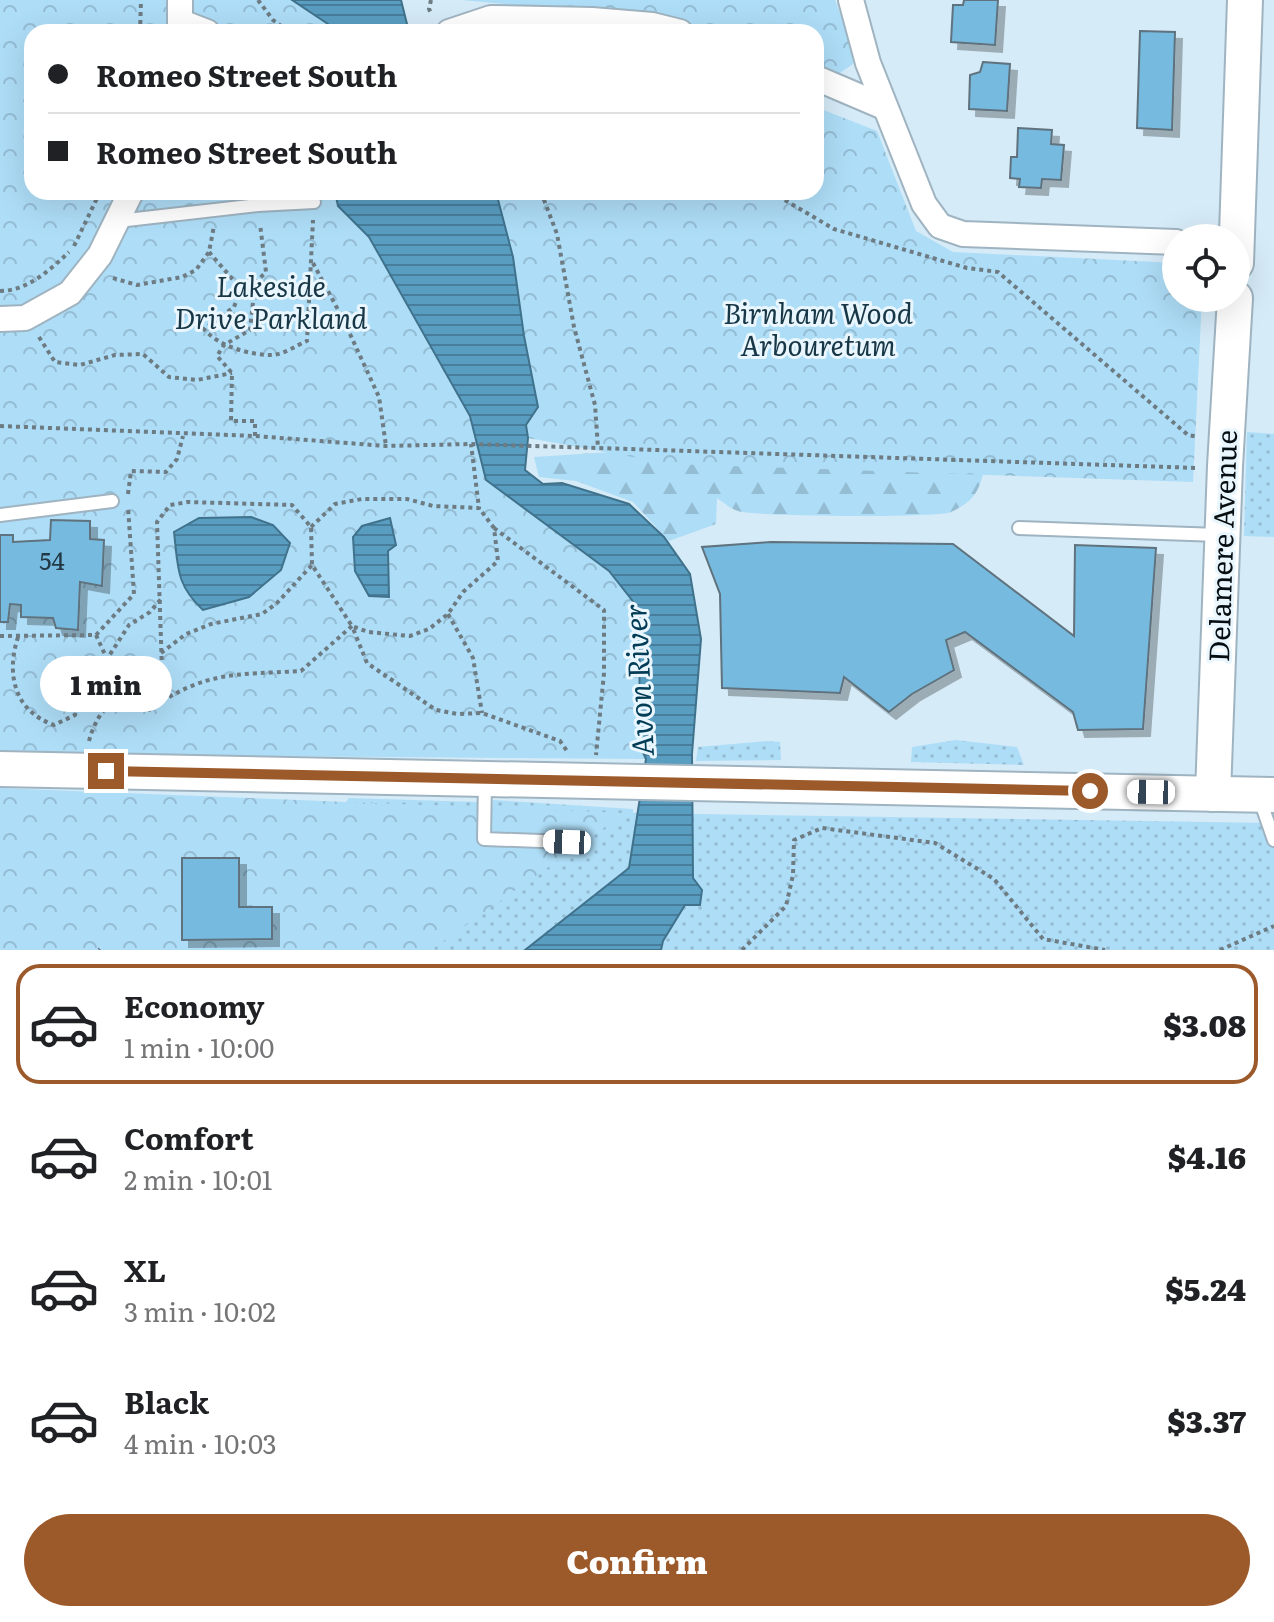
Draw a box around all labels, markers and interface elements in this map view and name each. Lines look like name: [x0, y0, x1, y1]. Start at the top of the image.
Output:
text: Romeo Street South: [96, 52, 397, 96]
text: Romeo Street South: [96, 129, 397, 173]
map controls: [1162, 224, 1250, 312]
button: locate: [1162, 224, 1250, 312]
park label: Lakeside Drive Parkland: [175, 264, 367, 338]
park label: Birnham Wood Arbouretum: [723, 291, 913, 365]
street label: Delamere Avenue: [1196, 429, 1246, 663]
house number: 54: [39, 542, 65, 577]
water label: Avon River: [611, 603, 663, 758]
callout: 1 min: [40, 655, 172, 711]
text: 1 min: [71, 664, 141, 703]
route end: [88, 753, 124, 789]
route start: [1072, 773, 1108, 809]
car: [1127, 780, 1175, 804]
car: [543, 829, 591, 855]
text: Economy: [124, 983, 264, 1027]
icon: car: [28, 988, 100, 1060]
text: $3.08: [1163, 1002, 1246, 1046]
text: 1 min · 10:00: [124, 1027, 274, 1066]
text: Comfort: [124, 1115, 254, 1159]
icon: car: [28, 1120, 100, 1192]
text: $4.16: [1168, 1134, 1246, 1178]
text: 2 min · 10:01: [124, 1159, 272, 1198]
text: XL: [124, 1247, 166, 1291]
icon: car: [28, 1252, 100, 1324]
text: $5.24: [1165, 1266, 1246, 1310]
text: 3 min · 10:02: [124, 1291, 276, 1330]
text: Black: [124, 1379, 209, 1423]
icon: car: [28, 1384, 100, 1456]
text: $3.37: [1167, 1398, 1246, 1442]
text: 4 min · 10:03: [124, 1423, 277, 1462]
button: Confirm: [24, 1514, 1250, 1606]

